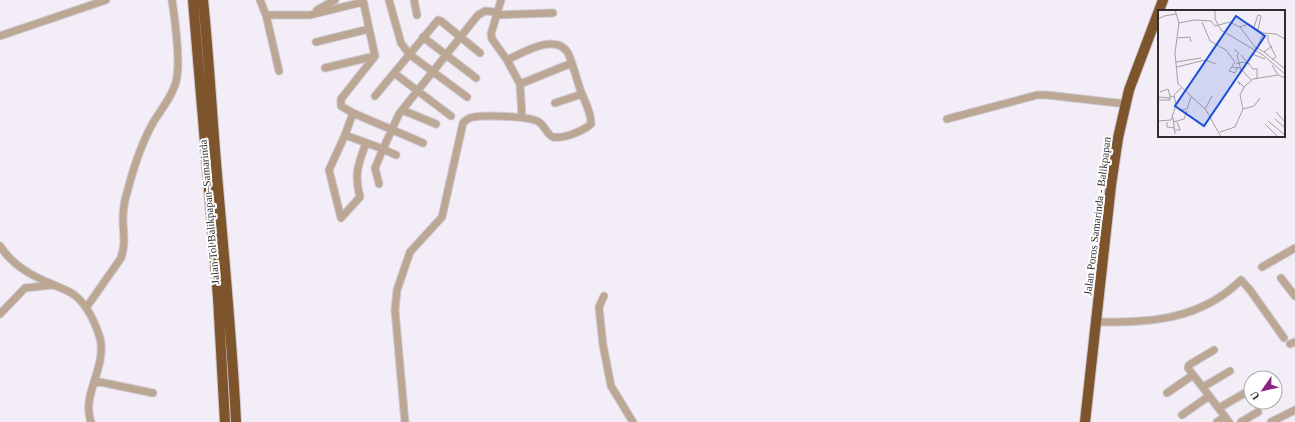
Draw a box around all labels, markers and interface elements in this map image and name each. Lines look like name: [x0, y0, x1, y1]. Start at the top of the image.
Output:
inset map: [1158, 10, 1285, 137]
street label: Jalan Poros Samarinda - Balikpapan: [1081, 136, 1113, 296]
street label: Jalan Tol Balikpapan–Samarinda: [197, 139, 221, 285]
north arrow: [1243, 370, 1283, 410]
text: U: [1247, 389, 1262, 402]

